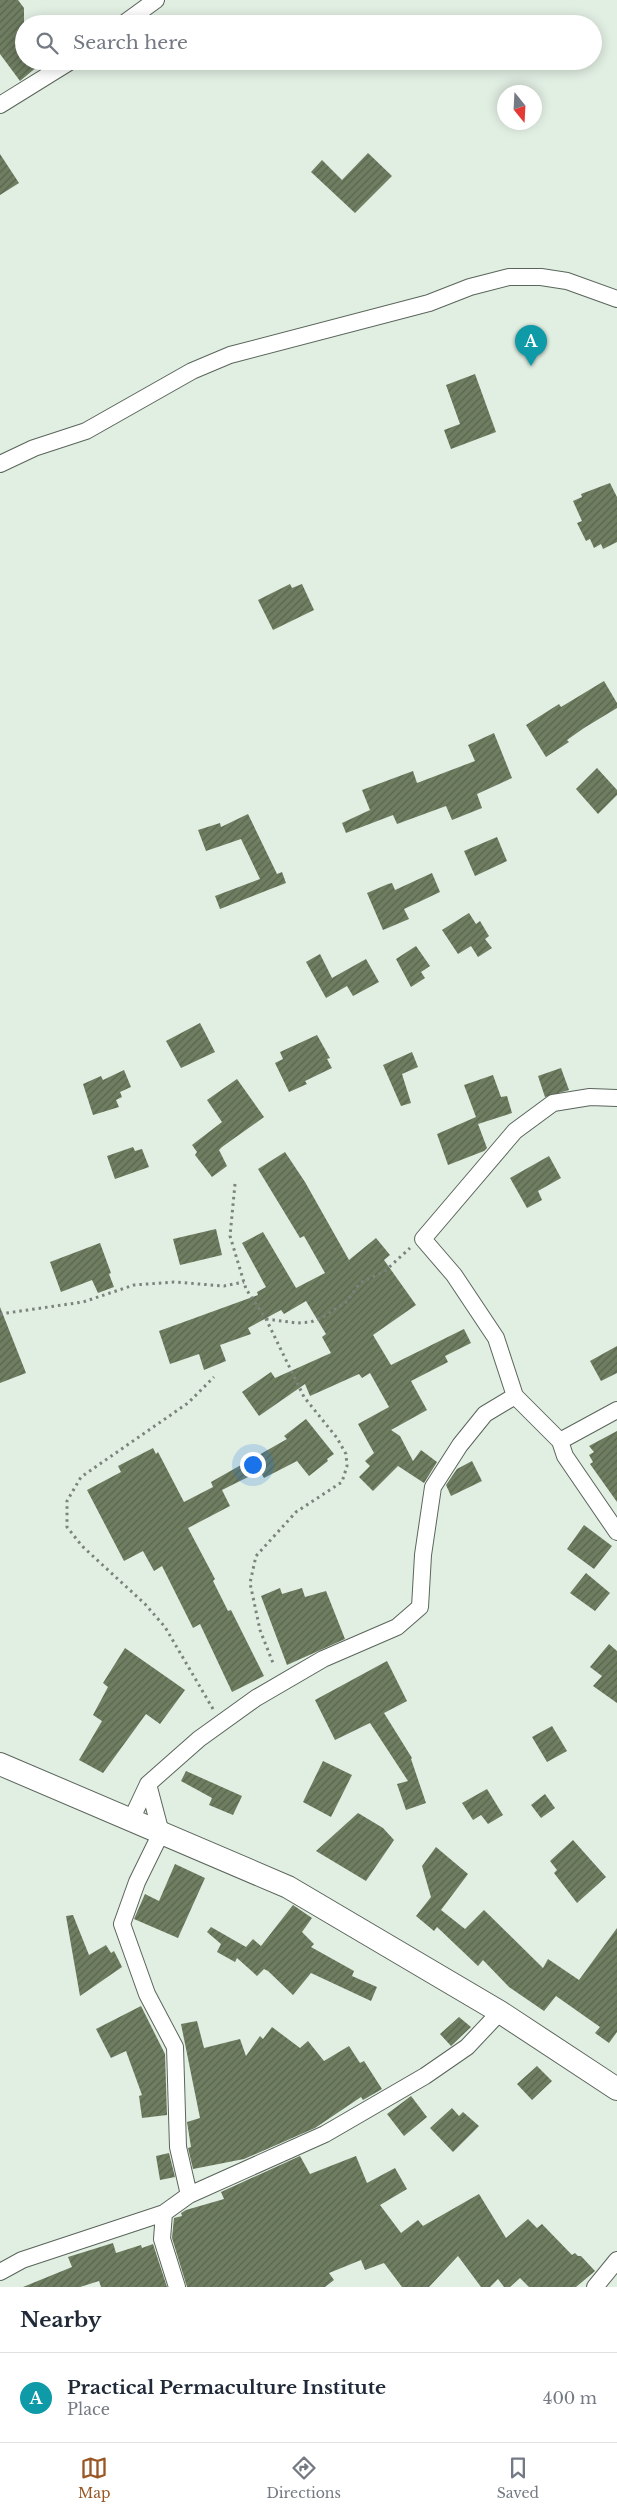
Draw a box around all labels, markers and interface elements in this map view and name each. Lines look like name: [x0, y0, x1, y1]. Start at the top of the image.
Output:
search box: [15, 15, 602, 70]
icon: search: [33, 29, 61, 57]
text: Search here: [73, 31, 188, 54]
north arrow: [497, 85, 542, 130]
pin: A: [515, 325, 547, 366]
your location: [240, 1452, 266, 1478]
text: Nearby: [20, 2307, 101, 2333]
text: Practical Permaculture Institute: [67, 2376, 386, 2399]
text: A: [30, 2388, 42, 2408]
text: 400 m: [543, 2388, 597, 2408]
text: Place: [67, 2399, 110, 2419]
tab: Map: [78, 2454, 111, 2502]
tab: Directions: [266, 2454, 341, 2502]
tab: Saved: [497, 2454, 539, 2502]

